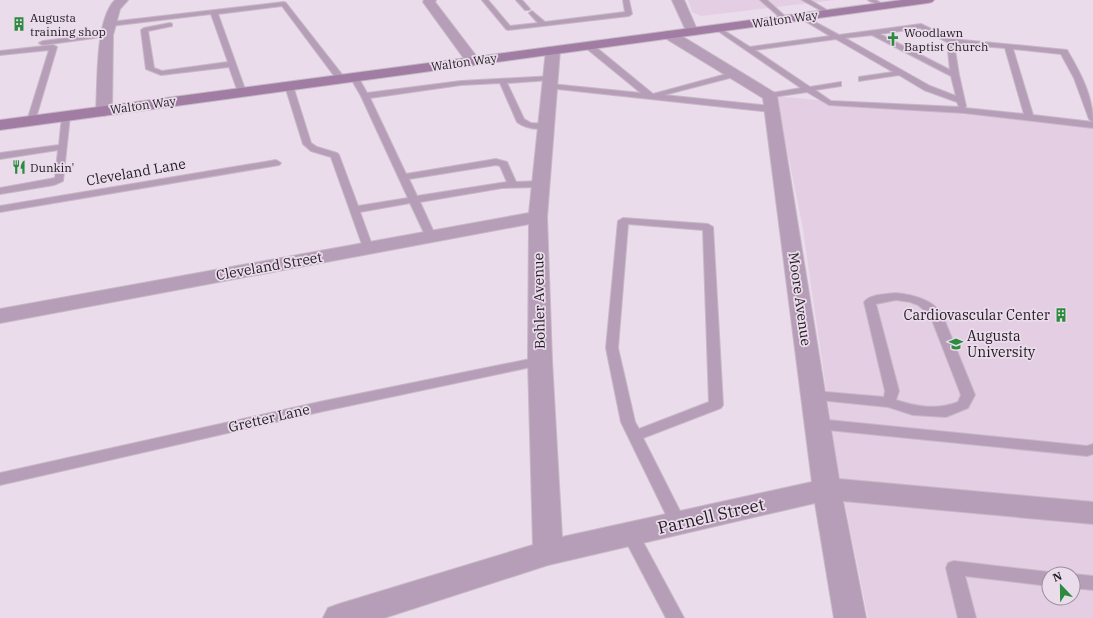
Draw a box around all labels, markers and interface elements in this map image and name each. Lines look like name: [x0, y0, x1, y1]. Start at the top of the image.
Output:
street label: Walton Way: [751, 7, 819, 31]
place label: Augusta training shop: [30, 10, 106, 39]
building icon: Augusta training shop: [11, 16, 27, 32]
place label: Woodlawn Baptist Church: [904, 25, 989, 54]
church icon: Woodlawn Baptist Church: [885, 31, 901, 47]
street label: Walton Way: [430, 50, 498, 74]
street label: Walton Way: [109, 93, 177, 117]
street label: Cleveland Lane: [85, 154, 187, 190]
restaurant icon: Dunkin': [11, 159, 27, 175]
place label: Dunkin': [30, 160, 74, 175]
street label: Cleveland Street: [214, 248, 324, 284]
street label: Moore Avenue: [785, 251, 815, 347]
street label: Bohler Avenue: [529, 253, 549, 349]
place label: Cardiovascular Center: [904, 306, 1051, 324]
building icon: Cardiovascular Center: [1053, 307, 1069, 323]
place label: Augusta University: [967, 327, 1036, 361]
school or university icon: Augusta University: [948, 336, 964, 352]
street label: Gretter Lane: [227, 400, 311, 436]
street label: Parnell Street: [655, 493, 767, 539]
north arrow: [1041, 566, 1081, 606]
text: N: [1051, 568, 1064, 585]

